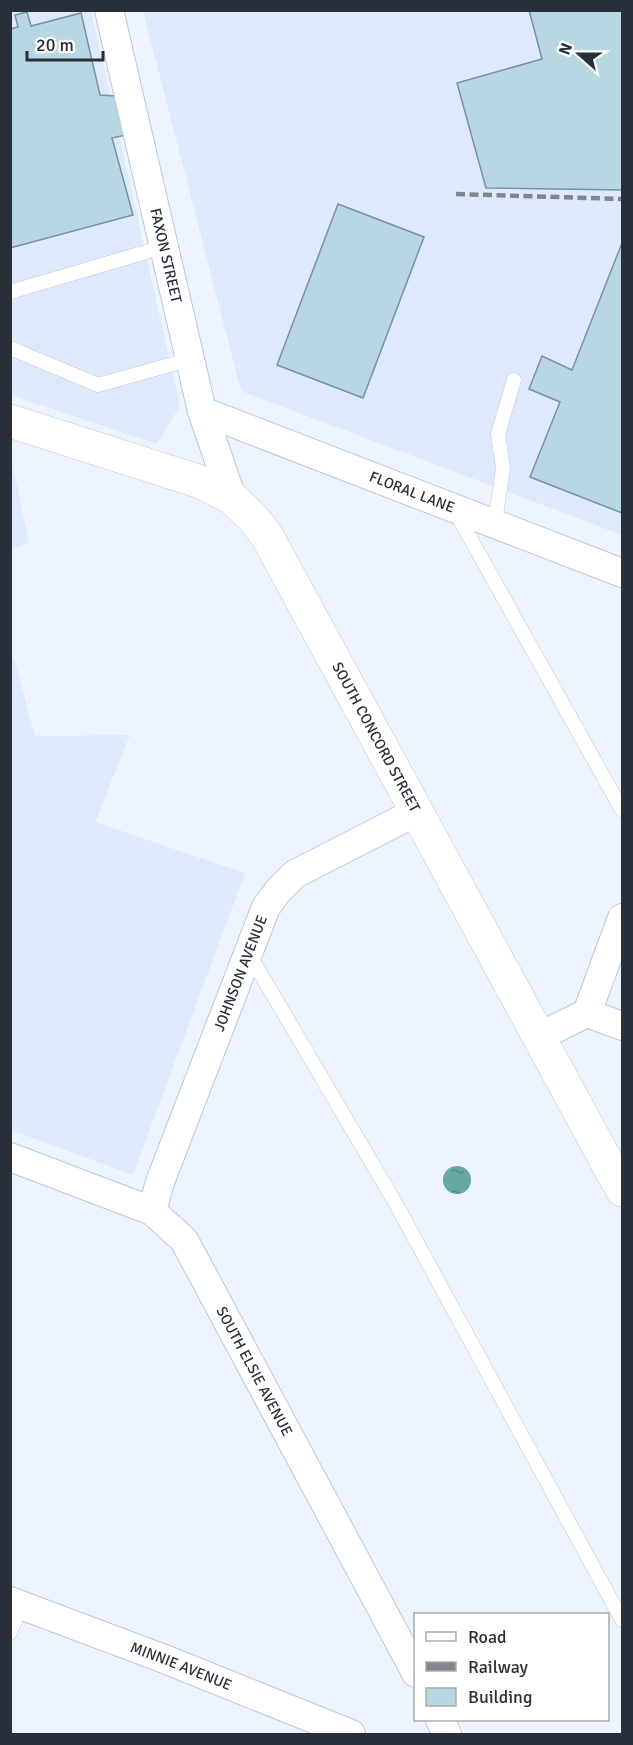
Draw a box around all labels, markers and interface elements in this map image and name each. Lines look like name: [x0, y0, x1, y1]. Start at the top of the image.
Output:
scale bar: [27, 24, 104, 62]
north arrow: [549, 24, 609, 84]
text: 20 m: [36, 34, 74, 56]
text: N: [555, 40, 577, 58]
street label: FAXON STREET: [146, 206, 186, 305]
street label: FLORAL LANE: [367, 467, 457, 517]
street label: SOUTH CONCORD STREET: [328, 659, 424, 816]
street label: JOHNSON AVENUE: [210, 913, 271, 1034]
street label: SOUTH ELSIE AVENUE: [212, 1303, 296, 1439]
legend: [414, 1613, 609, 1721]
text: Road: [468, 1626, 507, 1648]
street label: MINNIE AVENUE: [128, 1638, 234, 1694]
text: Railway: [468, 1656, 529, 1678]
text: Building: [468, 1686, 532, 1708]

